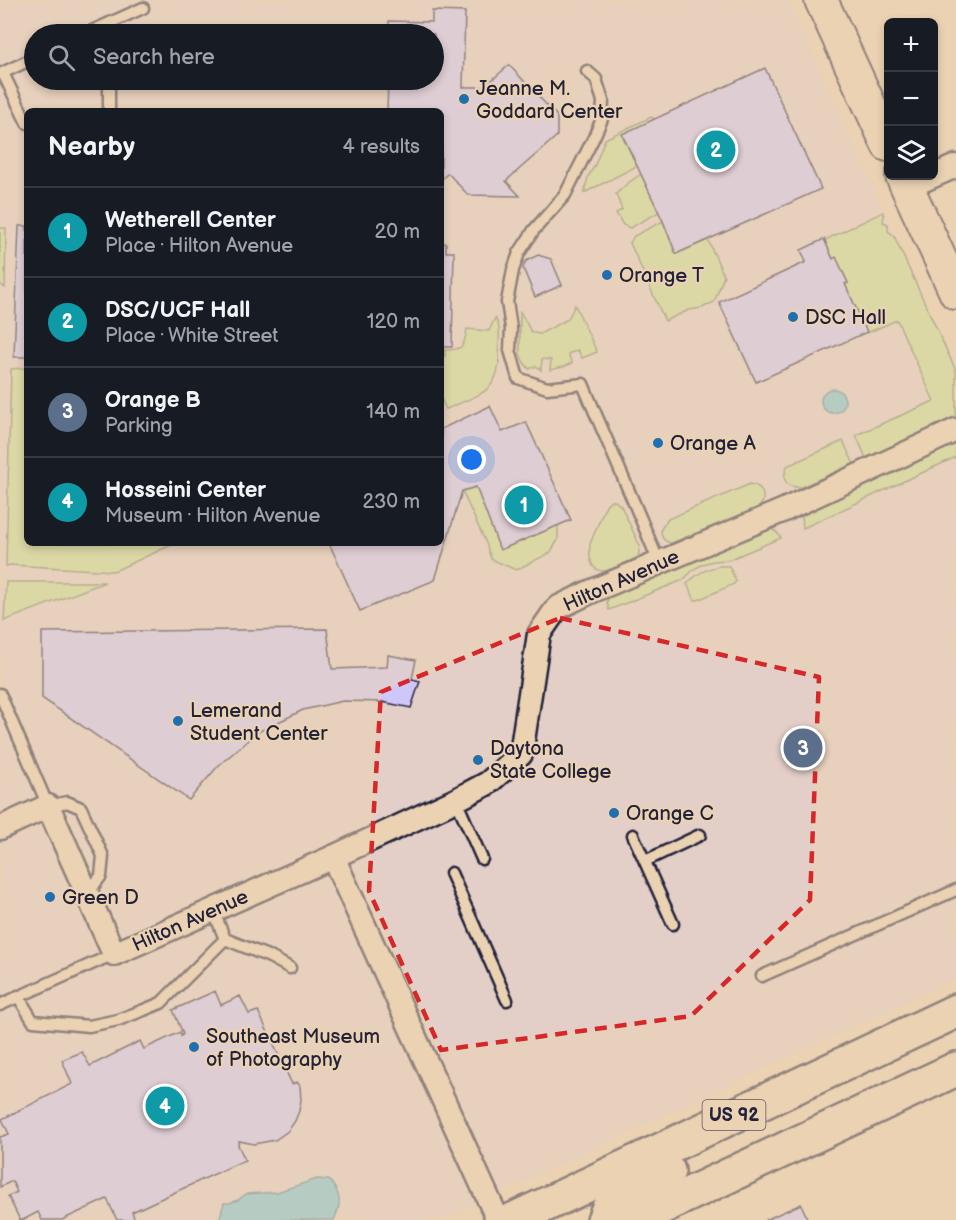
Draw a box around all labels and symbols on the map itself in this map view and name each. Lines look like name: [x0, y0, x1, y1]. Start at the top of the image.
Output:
place label: Jeanne M. Goddard Center: [476, 77, 623, 124]
marker: Jeanne M. Goddard Center: [457, 92, 471, 106]
pin: 2: [696, 128, 736, 172]
place label: Orange T: [619, 264, 704, 288]
marker: Orange T: [600, 268, 614, 282]
place label: DSC Hall: [805, 306, 886, 330]
marker: DSC Hall: [786, 310, 800, 324]
place label: Orange A: [670, 432, 756, 456]
marker: Orange A: [651, 436, 665, 450]
your location: [457, 445, 486, 474]
pin: 1: [504, 482, 544, 528]
street label: Hilton Avenue: [560, 545, 683, 617]
place label: Lemerand Student Center: [190, 699, 328, 746]
marker: Lemerand Student Center: [171, 714, 185, 728]
pin: 3: [784, 726, 822, 771]
place label: Daytona State College: [490, 737, 612, 784]
marker: Daytona State College: [471, 753, 485, 767]
place label: Orange C: [626, 802, 714, 826]
marker: Orange C: [607, 806, 621, 820]
street label: Hilton Avenue: [129, 885, 252, 957]
place label: Green D: [62, 886, 139, 910]
marker: Green D: [43, 890, 57, 904]
place label: Southeast Museum of Photography: [206, 1025, 380, 1072]
marker: Southeast Museum of Photography: [187, 1040, 201, 1054]
pin: 4: [146, 1084, 184, 1128]
road number: US 92: [702, 1100, 766, 1130]

